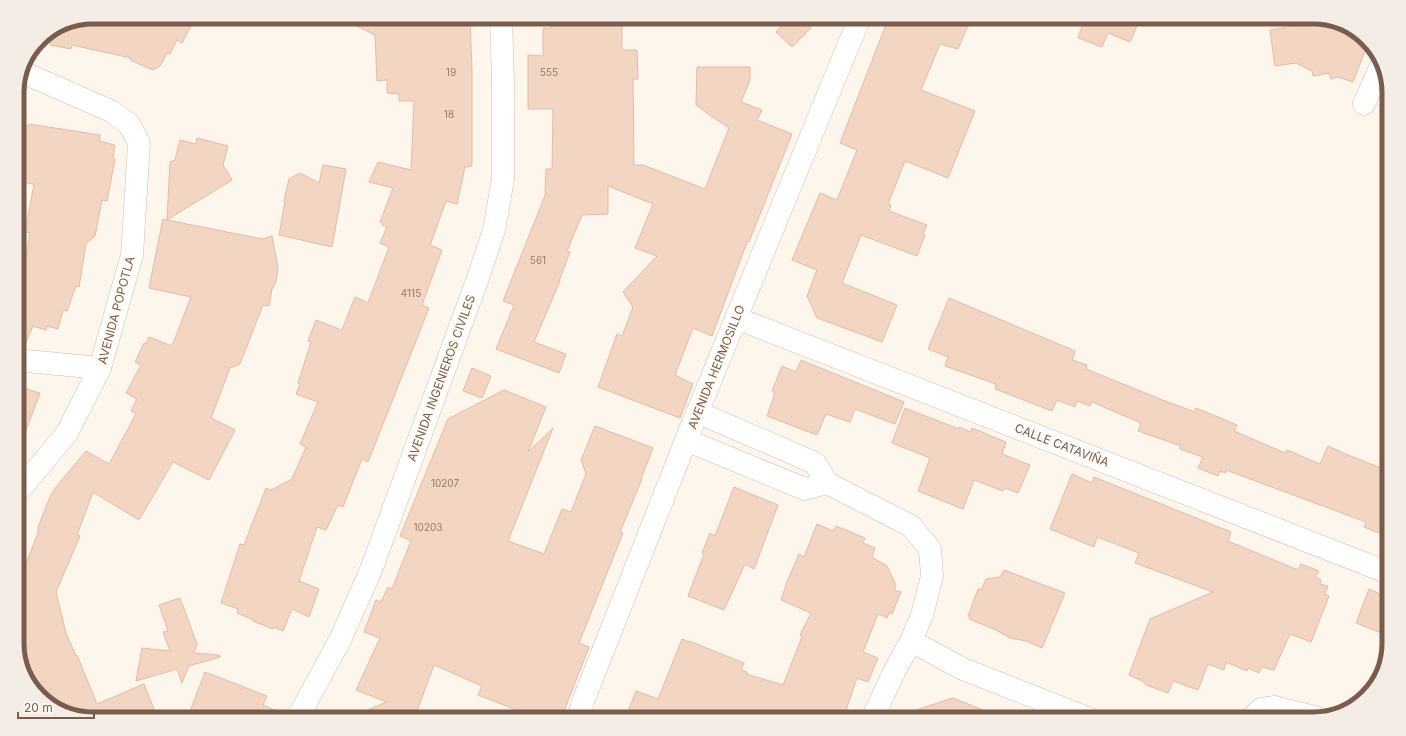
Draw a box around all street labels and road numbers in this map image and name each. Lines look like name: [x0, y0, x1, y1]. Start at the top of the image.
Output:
street label: AVENIDA POPOTLA: [94, 254, 138, 366]
street label: AVENIDA INGENIEROS CIVILES: [404, 292, 478, 463]
street label: AVENIDA HERMOSILLO: [684, 303, 748, 431]
street label: CALLE CATAVIÑA: [1013, 420, 1111, 470]

